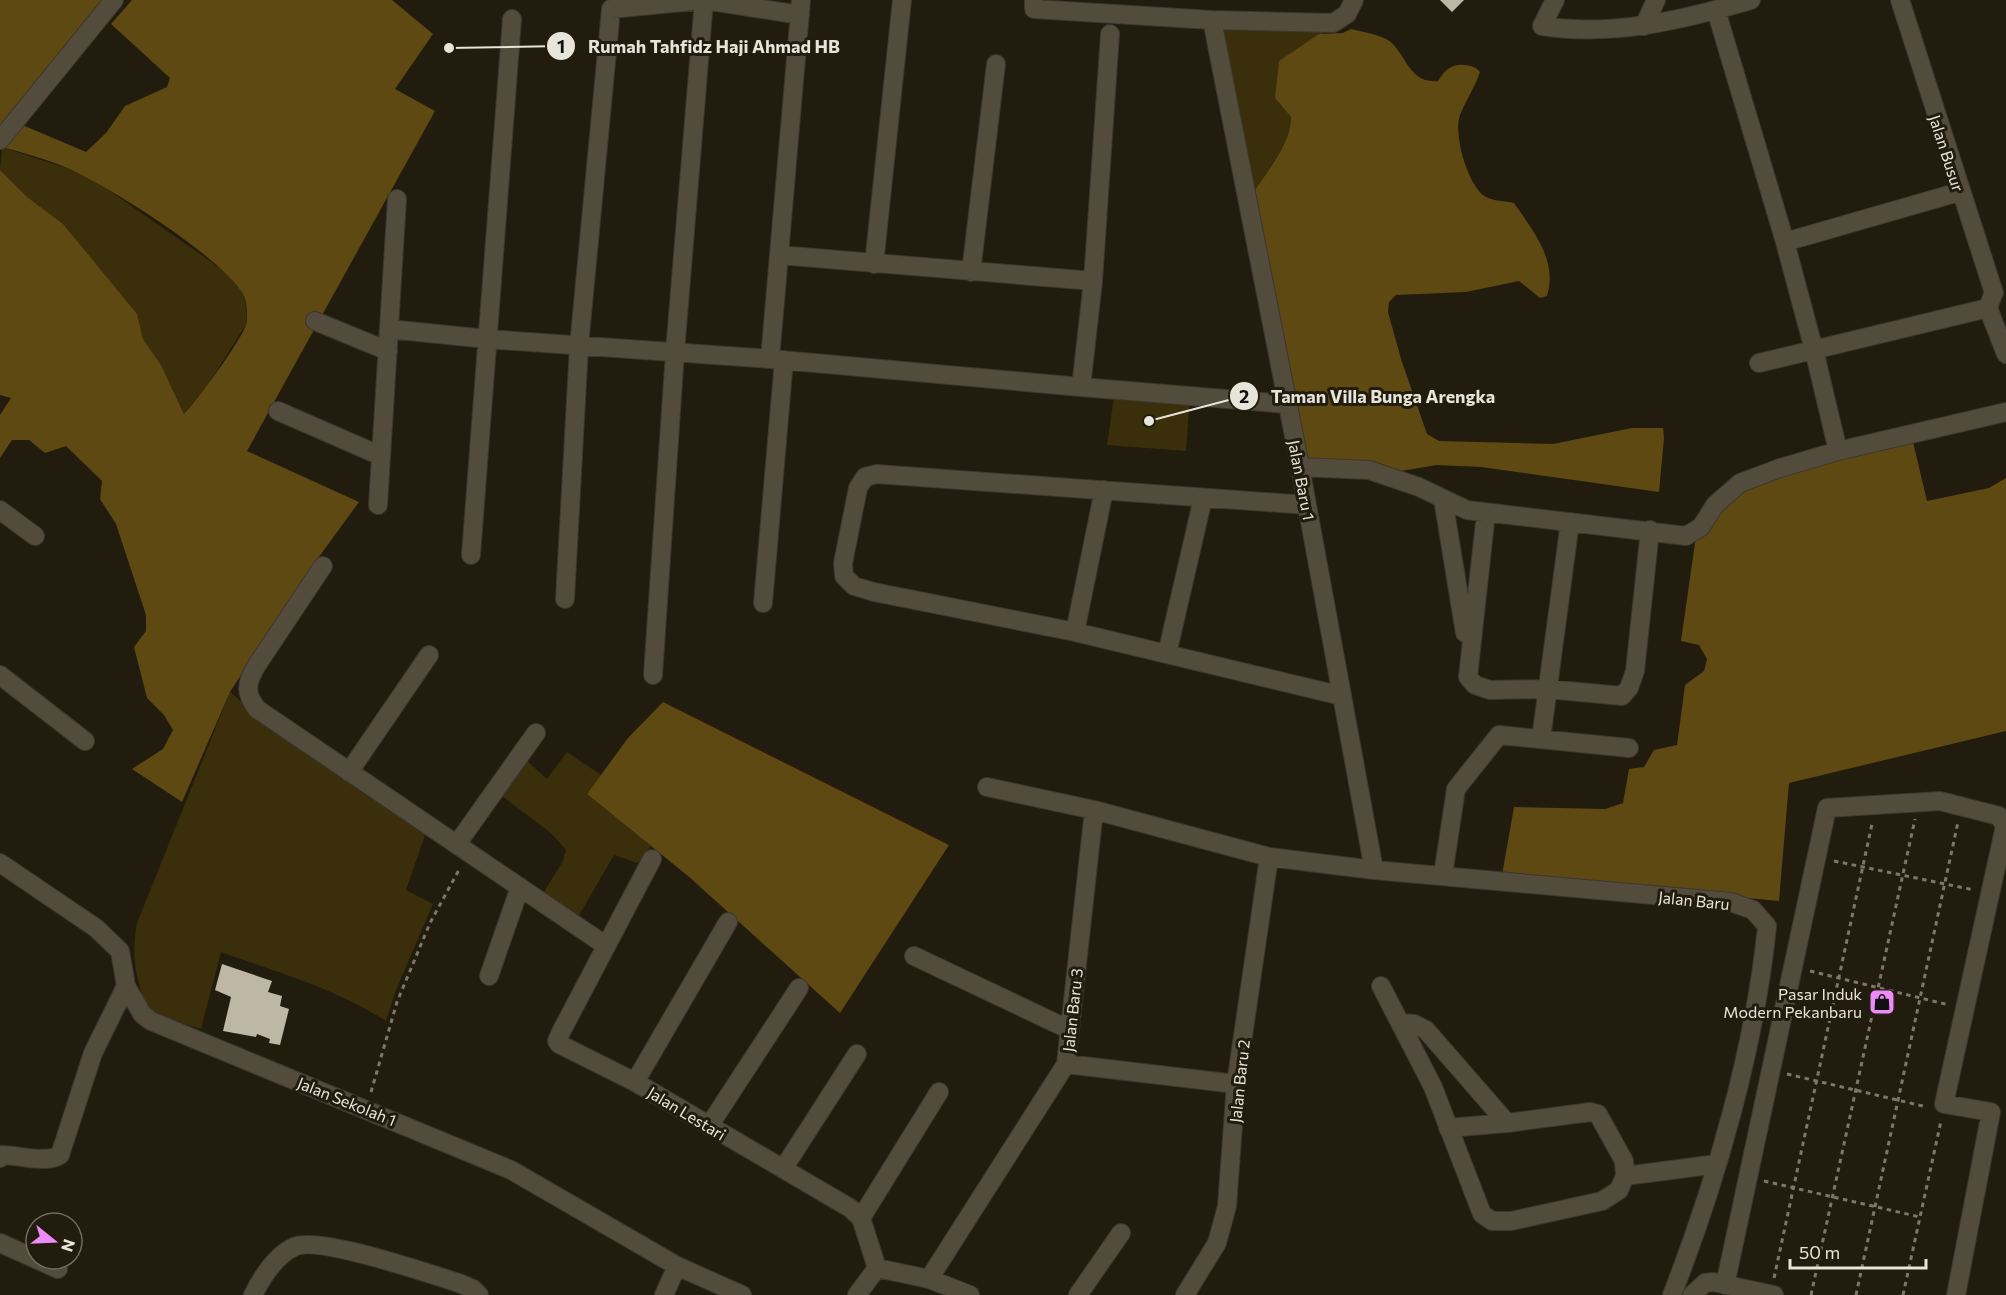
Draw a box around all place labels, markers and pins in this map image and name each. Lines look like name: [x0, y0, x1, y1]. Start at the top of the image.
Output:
callout: Rumah Tahfidz Haji Ahmad HB: [546, 28, 852, 64]
callout: Taman Villa Bunga Arengka: [1229, 378, 1507, 414]
place label: Pasar Induk Modern Pekanbaru: [1723, 984, 1862, 1021]
shop icon: Pasar Induk Modern Pekanbaru: [1867, 987, 1897, 1017]

